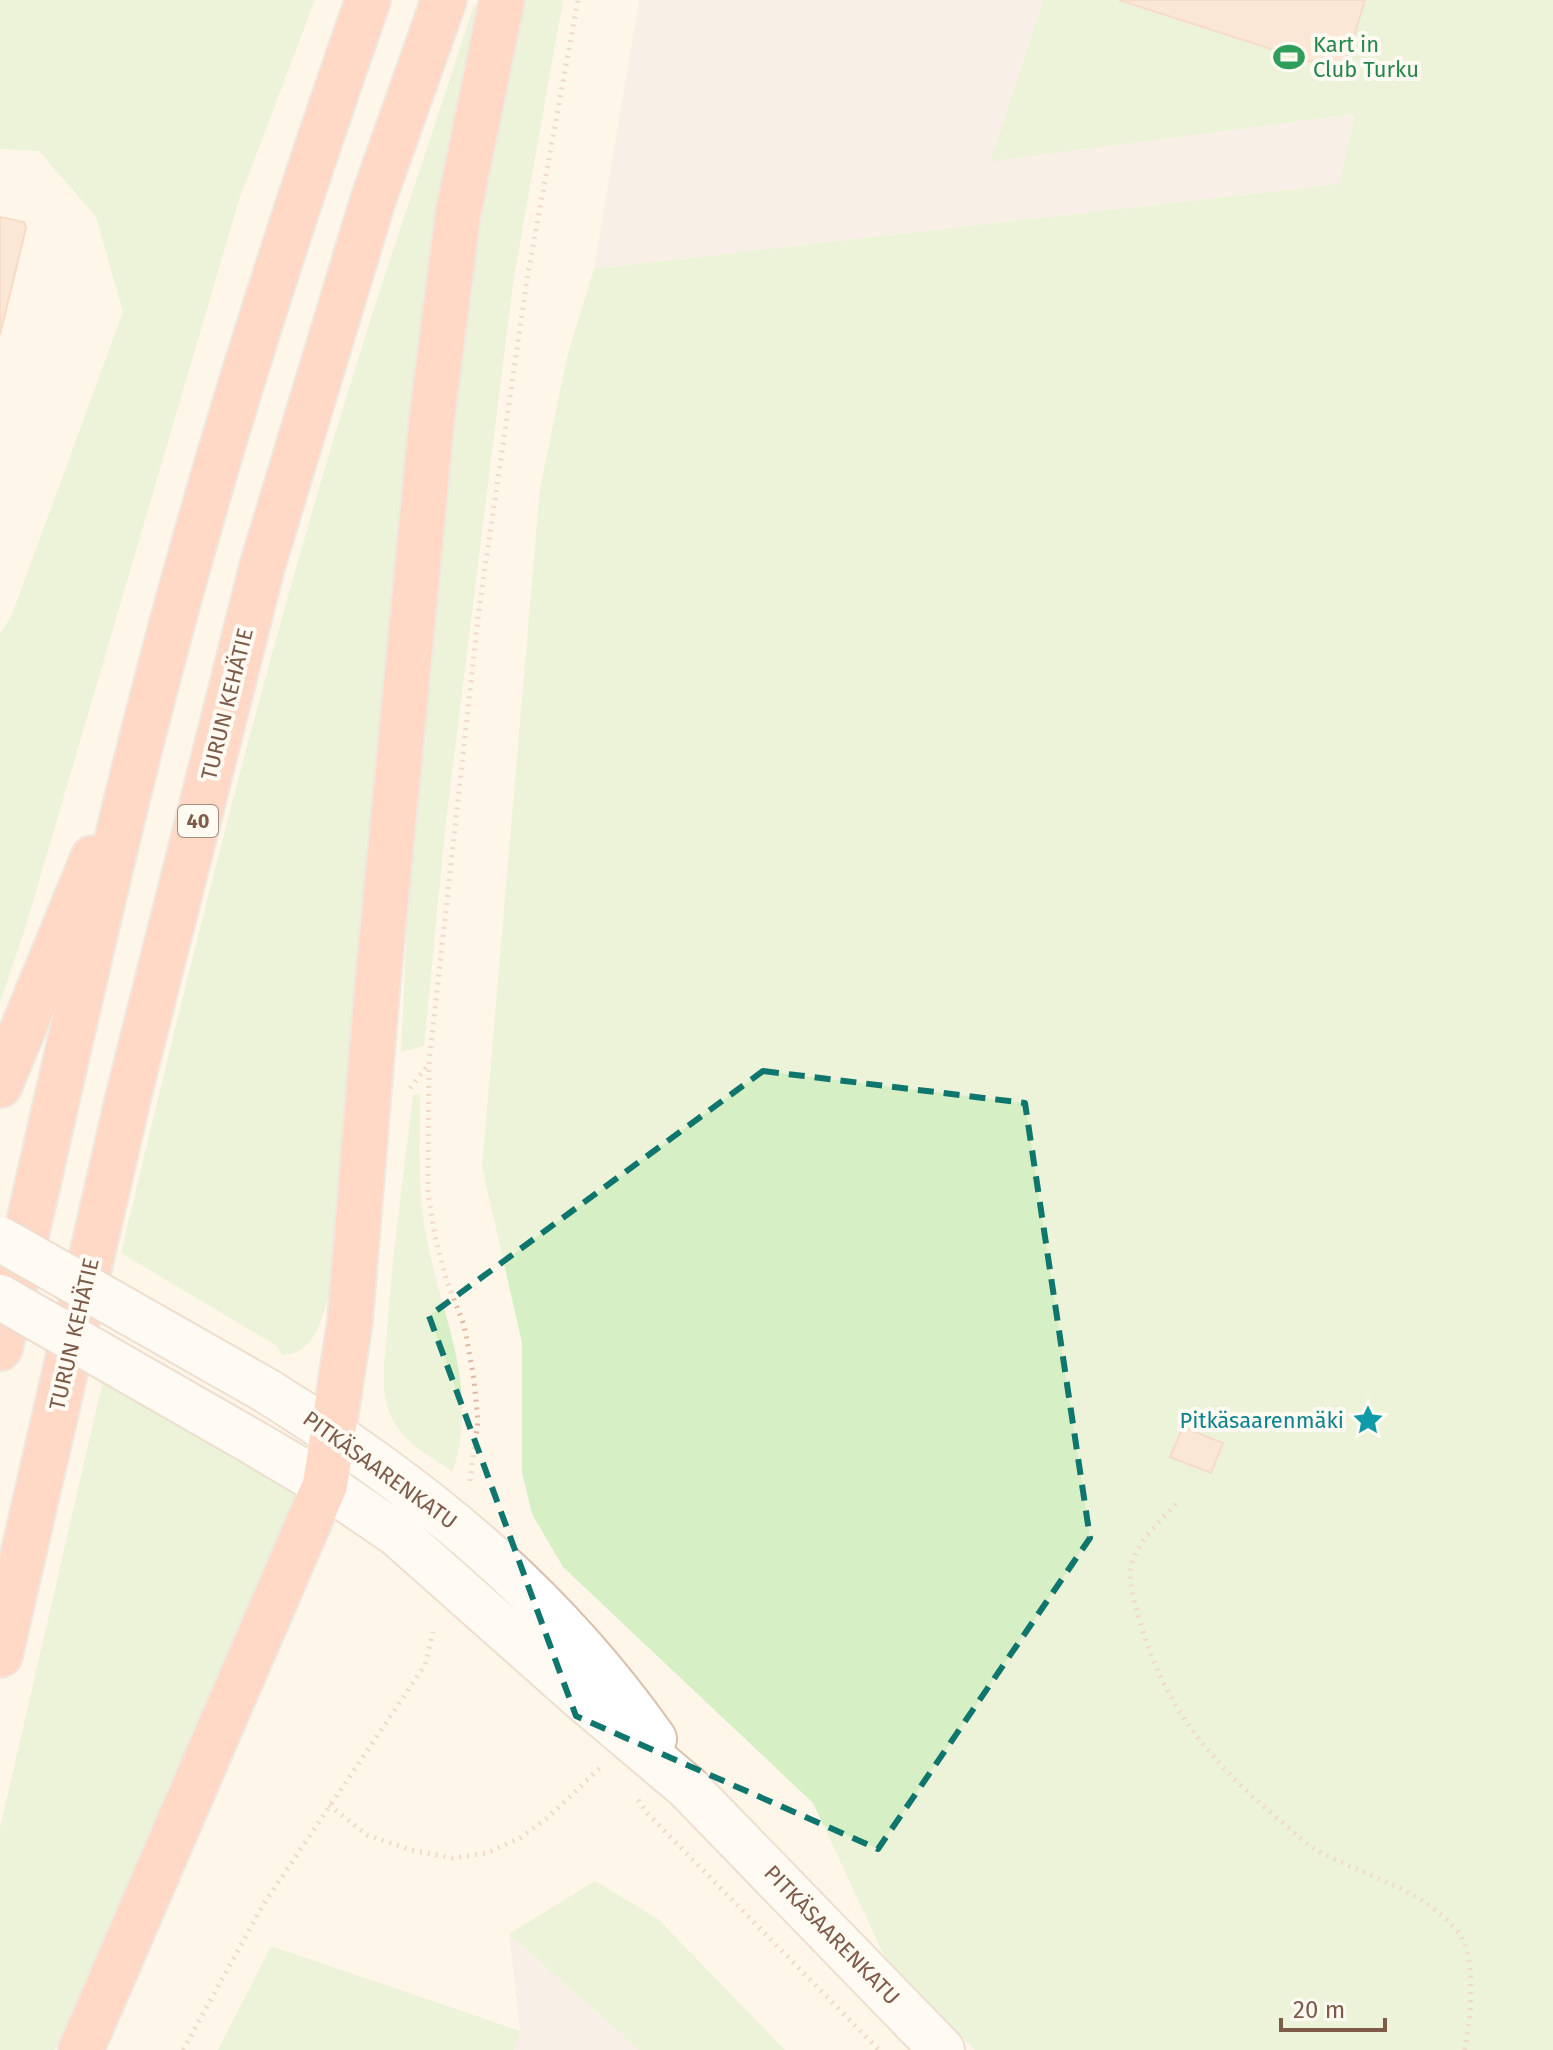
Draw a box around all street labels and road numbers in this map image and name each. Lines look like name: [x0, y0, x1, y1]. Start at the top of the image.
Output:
street label: TURUN KEHÄTIE: [195, 625, 259, 783]
road number: 40: [178, 805, 218, 837]
street label: TURUN KEHÄTIE: [43, 1255, 105, 1413]
street label: PITKÄSAARENKATU: [298, 1405, 462, 1535]
street label: PITKÄSAARENKATU: [758, 1860, 906, 2010]

